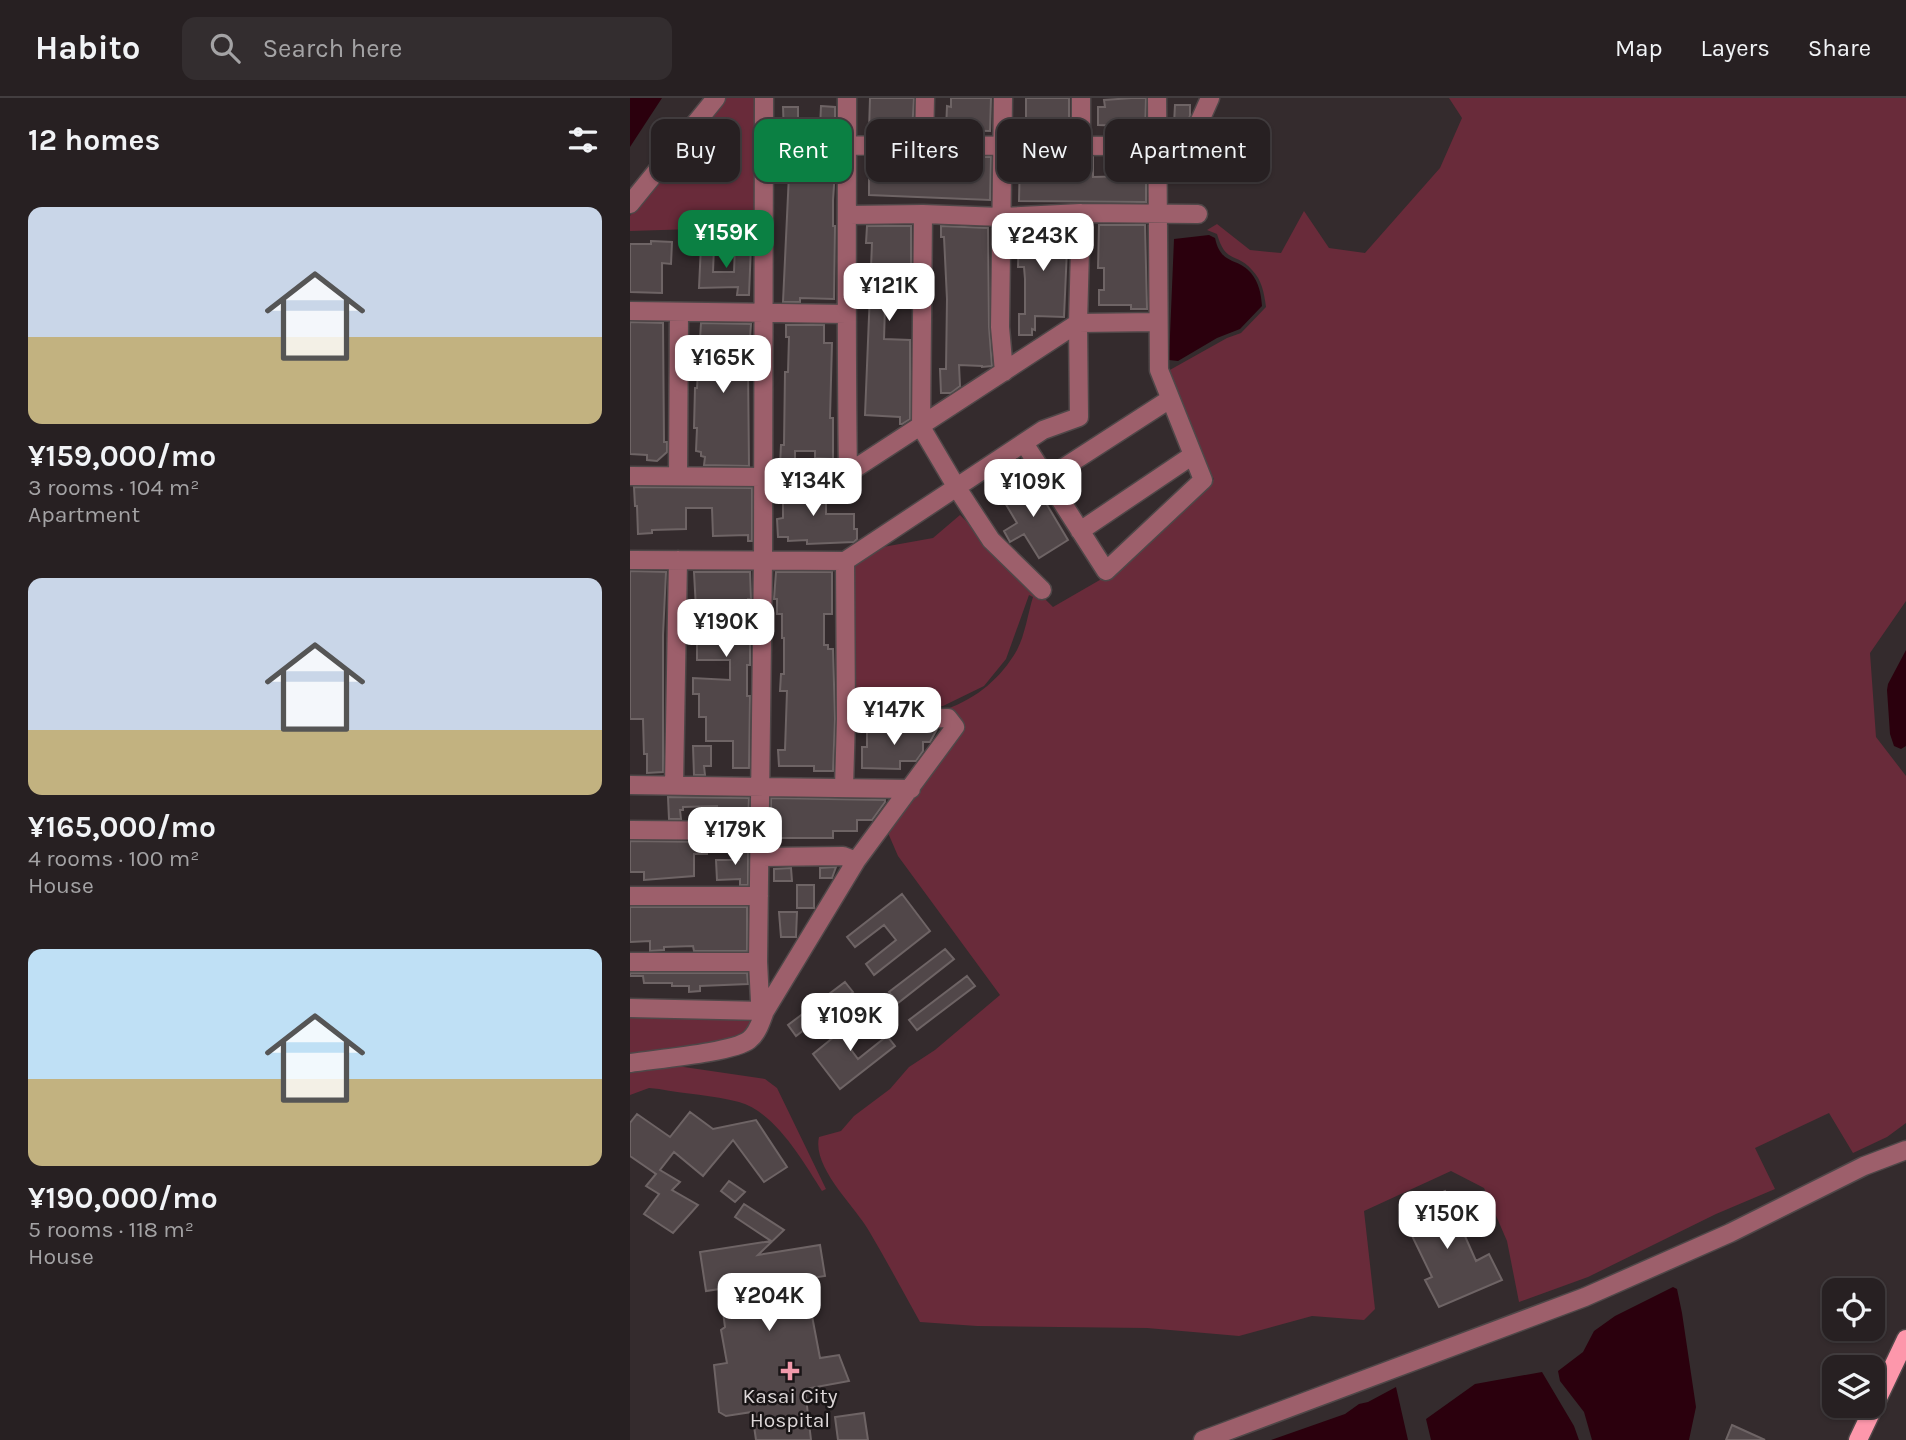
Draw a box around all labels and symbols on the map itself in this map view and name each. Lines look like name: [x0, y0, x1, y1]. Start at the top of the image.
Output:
pin: ¥159K: [677, 211, 775, 270]
pin: ¥243K: [994, 214, 1092, 273]
pin: ¥121K: [840, 264, 938, 323]
pin: ¥165K: [674, 336, 772, 395]
pin: ¥134K: [764, 458, 862, 518]
pin: ¥109K: [984, 460, 1082, 519]
pin: ¥190K: [677, 600, 775, 659]
pin: ¥147K: [845, 688, 943, 747]
pin: ¥179K: [686, 808, 784, 867]
pin: ¥109K: [801, 993, 899, 1053]
pin: ¥150K: [1398, 1192, 1496, 1251]
pin: ¥204K: [720, 1274, 818, 1333]
marker: Kasai City Hospital: [780, 1361, 800, 1381]
place label: Kasai City Hospital: [743, 1384, 838, 1432]

